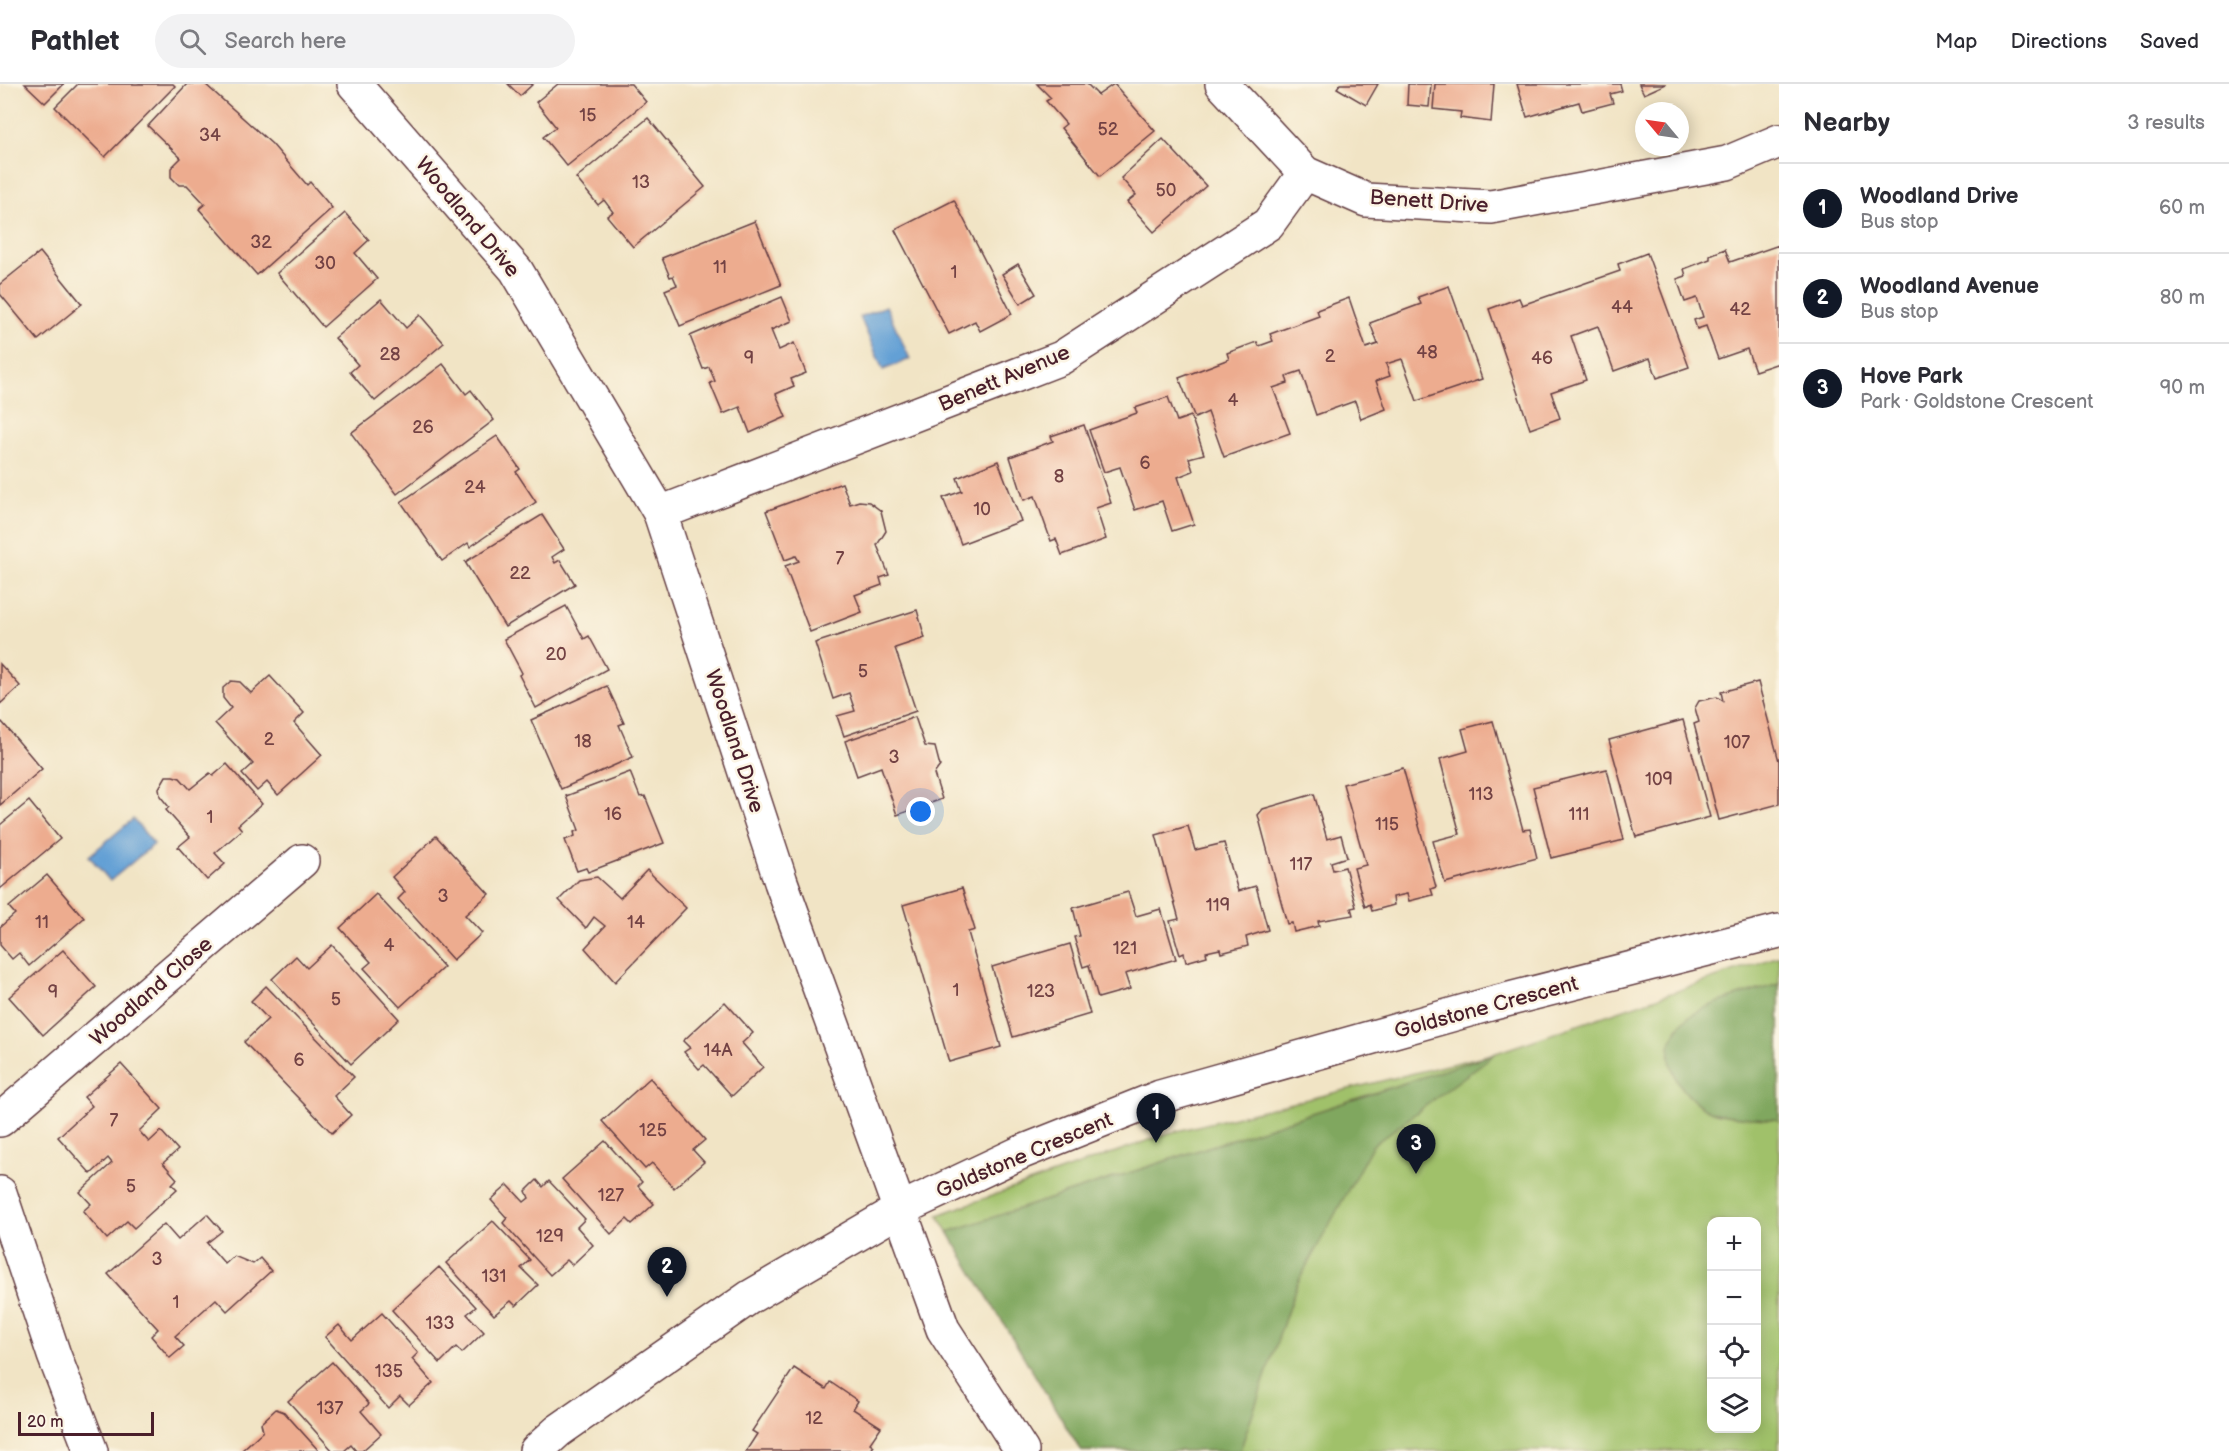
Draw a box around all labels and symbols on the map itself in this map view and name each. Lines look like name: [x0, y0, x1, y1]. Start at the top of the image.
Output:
north arrow: [1635, 102, 1689, 156]
house number: 15: [579, 105, 597, 126]
house number: 52: [1098, 119, 1119, 140]
house number: 34: [199, 125, 221, 146]
street label: Woodland Drive: [410, 152, 525, 282]
house number: 13: [632, 172, 650, 193]
house number: 50: [1156, 180, 1176, 201]
street label: Benett Drive: [1369, 185, 1489, 218]
house number: 32: [250, 232, 272, 253]
house number: 30: [314, 253, 336, 274]
house number: 11: [713, 257, 727, 278]
house number: 1: [951, 262, 957, 283]
house number: 44: [1611, 297, 1633, 318]
house number: 42: [1729, 299, 1751, 320]
street label: Benett Avenue: [935, 340, 1074, 417]
house number: 48: [1416, 342, 1438, 363]
house number: 28: [379, 344, 401, 365]
house number: 2: [1325, 346, 1336, 367]
house number: 9: [744, 348, 754, 369]
house number: 46: [1531, 348, 1553, 369]
house number: 4: [1228, 390, 1239, 411]
house number: 26: [412, 417, 434, 438]
house number: 6: [1140, 453, 1151, 474]
house number: 8: [1054, 466, 1064, 487]
house number: 24: [464, 477, 486, 498]
house number: 10: [973, 499, 991, 520]
house number: 7: [836, 548, 845, 569]
house number: 22: [509, 563, 531, 584]
house number: 20: [545, 644, 567, 665]
house number: 5: [858, 661, 868, 682]
street label: Woodland Drive: [700, 666, 769, 816]
house number: 2: [264, 729, 275, 750]
house number: 18: [574, 731, 592, 752]
house number: 107: [1724, 732, 1750, 753]
house number: 3: [888, 747, 900, 768]
house number: 109: [1645, 769, 1673, 790]
house number: 113: [1468, 784, 1494, 805]
your location: [906, 797, 935, 826]
house number: 16: [604, 804, 622, 825]
house number: 111: [1569, 804, 1589, 825]
house number: 1: [207, 807, 213, 828]
house number: 115: [1375, 814, 1399, 835]
house number: 117: [1290, 854, 1313, 875]
house number: 3: [437, 886, 449, 907]
house number: 119: [1206, 895, 1230, 916]
house number: 11: [35, 912, 49, 933]
house number: 14: [627, 912, 645, 933]
street label: Woodland Close: [85, 931, 218, 1051]
house number: 4: [384, 935, 395, 956]
house number: 121: [1113, 938, 1137, 959]
street label: Goldstone Crescent: [1392, 971, 1581, 1044]
house number: 1: [953, 980, 959, 1001]
house number: 123: [1027, 981, 1055, 1002]
house number: 9: [48, 982, 58, 1003]
house number: 5: [331, 989, 341, 1010]
house number: 14A: [704, 1040, 732, 1061]
house number: 6: [294, 1050, 305, 1071]
pin: 1: [1136, 1094, 1176, 1143]
street label: Goldstone Crescent: [932, 1107, 1117, 1204]
house number: 7: [110, 1110, 119, 1131]
house number: 125: [639, 1120, 667, 1141]
pin: 3: [1396, 1124, 1436, 1174]
house number: 5: [126, 1176, 136, 1197]
house number: 127: [598, 1185, 624, 1206]
house number: 129: [536, 1226, 564, 1247]
pin: 2: [648, 1248, 686, 1297]
house number: 3: [151, 1249, 163, 1270]
house number: 131: [481, 1266, 507, 1287]
house number: 1: [173, 1292, 179, 1313]
house number: 133: [425, 1313, 455, 1334]
house number: 135: [375, 1361, 403, 1382]
house number: 137: [317, 1398, 344, 1419]
house number: 12: [805, 1408, 823, 1429]
scale bar: [18, 1409, 154, 1436]

